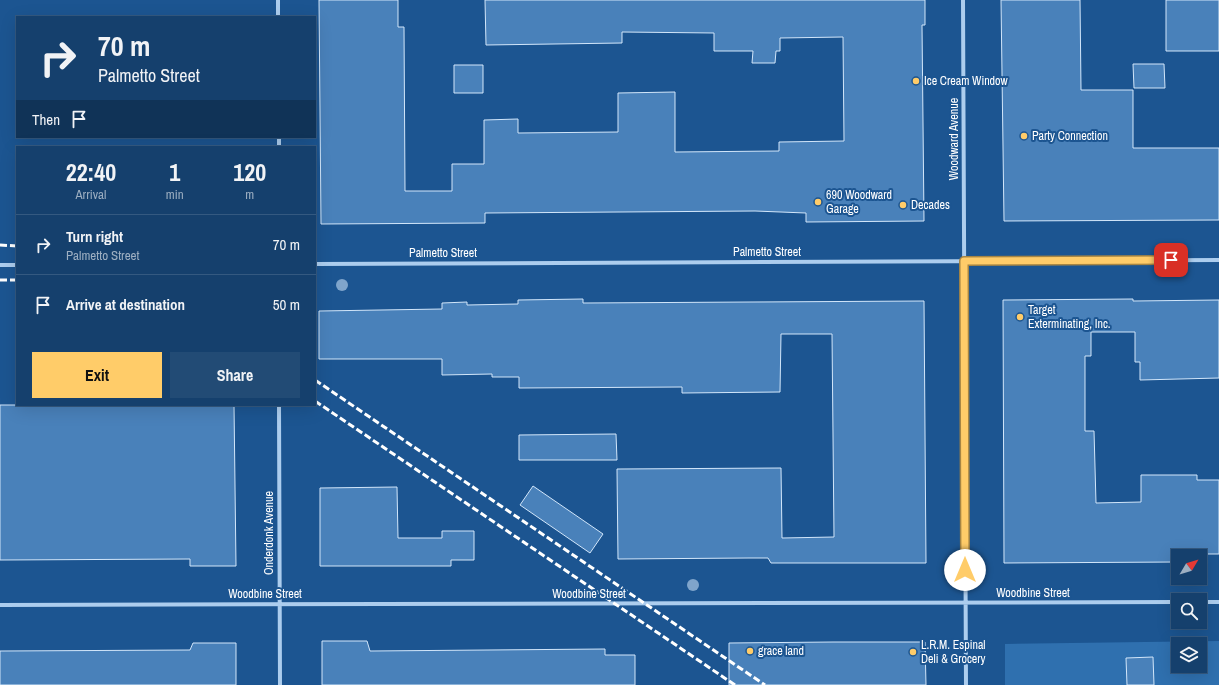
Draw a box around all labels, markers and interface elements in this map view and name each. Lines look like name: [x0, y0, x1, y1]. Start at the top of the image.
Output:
text: 70 m: [98, 27, 150, 65]
icon: right: [32, 32, 84, 84]
text: Palmetto Street: [98, 63, 200, 88]
place label: Ice Cream Window: [924, 73, 1009, 89]
marker: Ice Cream Window: [911, 76, 921, 86]
street label: Woodward Avenue: [946, 98, 962, 180]
icon: arrive: [68, 108, 90, 130]
text: Then: [32, 109, 60, 130]
place label: Party Connection: [1032, 128, 1108, 144]
marker: Party Connection: [1019, 131, 1029, 141]
text: 22:40: [66, 156, 116, 188]
text: 1: [169, 156, 180, 188]
text: 120: [233, 156, 266, 188]
text: Arrival: [76, 186, 106, 203]
text: min: [166, 186, 184, 203]
text: m: [245, 186, 254, 203]
place label: 690 Woodward Garage: [826, 187, 892, 217]
marker: 690 Woodward Garage: [813, 197, 823, 207]
place label: Decades: [911, 197, 950, 213]
marker: Decades: [898, 200, 908, 210]
text: Turn right: [66, 226, 123, 247]
icon: right: [32, 234, 54, 256]
text: 70 m: [273, 234, 300, 255]
pin: [1154, 243, 1188, 277]
street label: Palmetto Street: [733, 244, 801, 260]
street label: Palmetto Street: [409, 245, 477, 261]
text: Palmetto Street: [66, 247, 139, 264]
icon: arrive: [1160, 249, 1182, 271]
icon: arrive: [32, 294, 54, 316]
text: Arrive at destination: [66, 294, 185, 315]
text: 50 m: [273, 294, 300, 315]
place label: Target Exterminating, Inc.: [1028, 302, 1111, 332]
marker: Target Exterminating, Inc.: [1015, 312, 1025, 322]
button: Exit: [32, 352, 162, 398]
button: Share: [170, 352, 300, 398]
street label: Onderdonk Avenue: [261, 491, 277, 575]
position arrow: [944, 549, 986, 591]
north arrow: [1171, 549, 1207, 585]
map controls: [1171, 549, 1207, 673]
street label: Woodbine Street: [996, 585, 1070, 601]
street label: Woodbine Street: [228, 586, 302, 602]
street label: Woodbine Street: [552, 586, 626, 602]
button: search: [1171, 593, 1207, 629]
place label: L.R.M. Espinal Deli & Grocery: [921, 637, 986, 667]
button: layers: [1171, 637, 1207, 673]
place label: grace land: [758, 643, 804, 659]
marker: grace land: [745, 646, 755, 656]
marker: L.R.M. Espinal Deli & Grocery: [908, 647, 918, 657]

